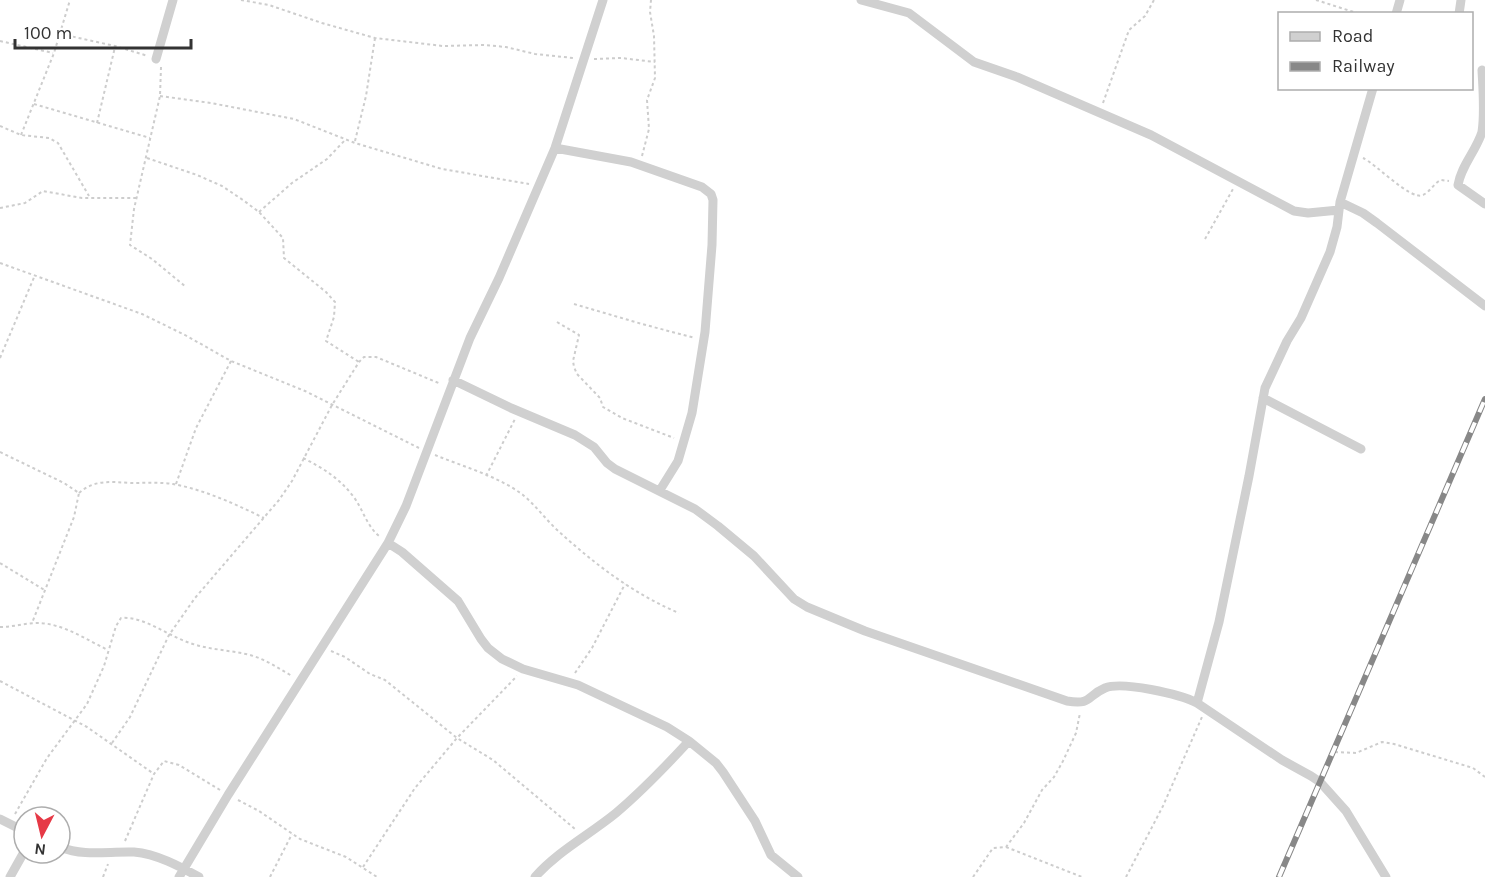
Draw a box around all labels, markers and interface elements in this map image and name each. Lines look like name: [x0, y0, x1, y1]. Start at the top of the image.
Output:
scale bar: [15, 12, 190, 50]
legend: [1278, 12, 1473, 90]
text: 100 m: [24, 22, 72, 44]
text: Road: [1332, 25, 1373, 47]
text: Railway: [1332, 55, 1395, 77]
north arrow: [12, 805, 72, 865]
text: N: [33, 839, 47, 860]

